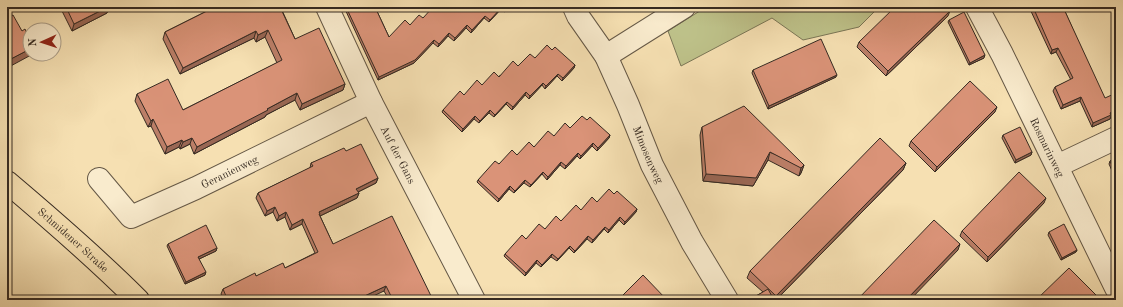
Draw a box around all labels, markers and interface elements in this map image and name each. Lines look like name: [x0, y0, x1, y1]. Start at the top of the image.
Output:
north arrow: [22, 22, 62, 62]
text: N: [28, 37, 39, 47]
street label: Rosmarinweg: [1027, 116, 1065, 180]
street label: Auf der Gans: [377, 125, 417, 186]
street label: Mimosenweg: [630, 125, 665, 186]
street label: Geranienweg: [200, 154, 260, 192]
street label: Schmidener Straße: [35, 207, 110, 275]

